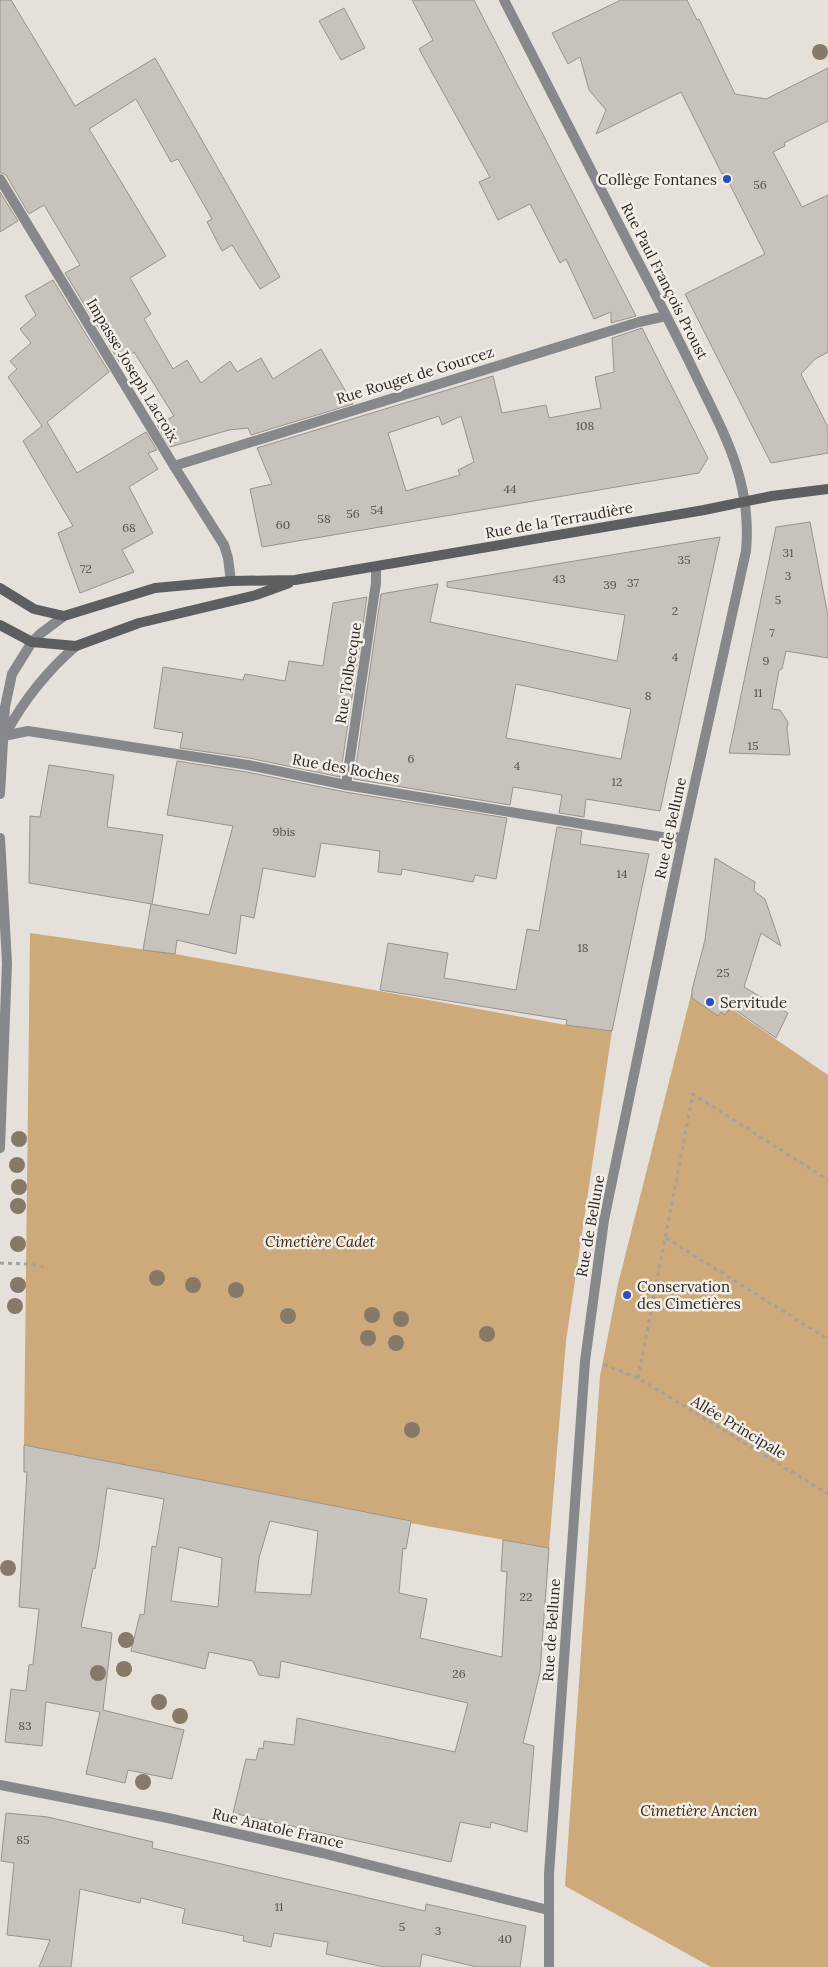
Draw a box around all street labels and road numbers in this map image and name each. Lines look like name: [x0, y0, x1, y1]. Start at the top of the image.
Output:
street label: Rue Paul François Proust: [617, 200, 713, 363]
street label: Impasse Joseph Lacroix: [83, 295, 183, 445]
street label: Rue Rouget de Gourcez: [334, 342, 496, 408]
street label: Rue de la Terraudière: [484, 498, 634, 542]
street label: Rue Tolbecque: [331, 621, 365, 725]
street label: Rue des Roches: [291, 749, 401, 787]
street label: Rue de Bellune: [650, 775, 690, 881]
street label: Rue de Bellune: [572, 1173, 608, 1279]
street label: Allée Principale: [687, 1391, 790, 1463]
street label: Rue de Bellune: [538, 1578, 564, 1682]
street label: Rue Anatole France: [210, 1804, 346, 1852]

